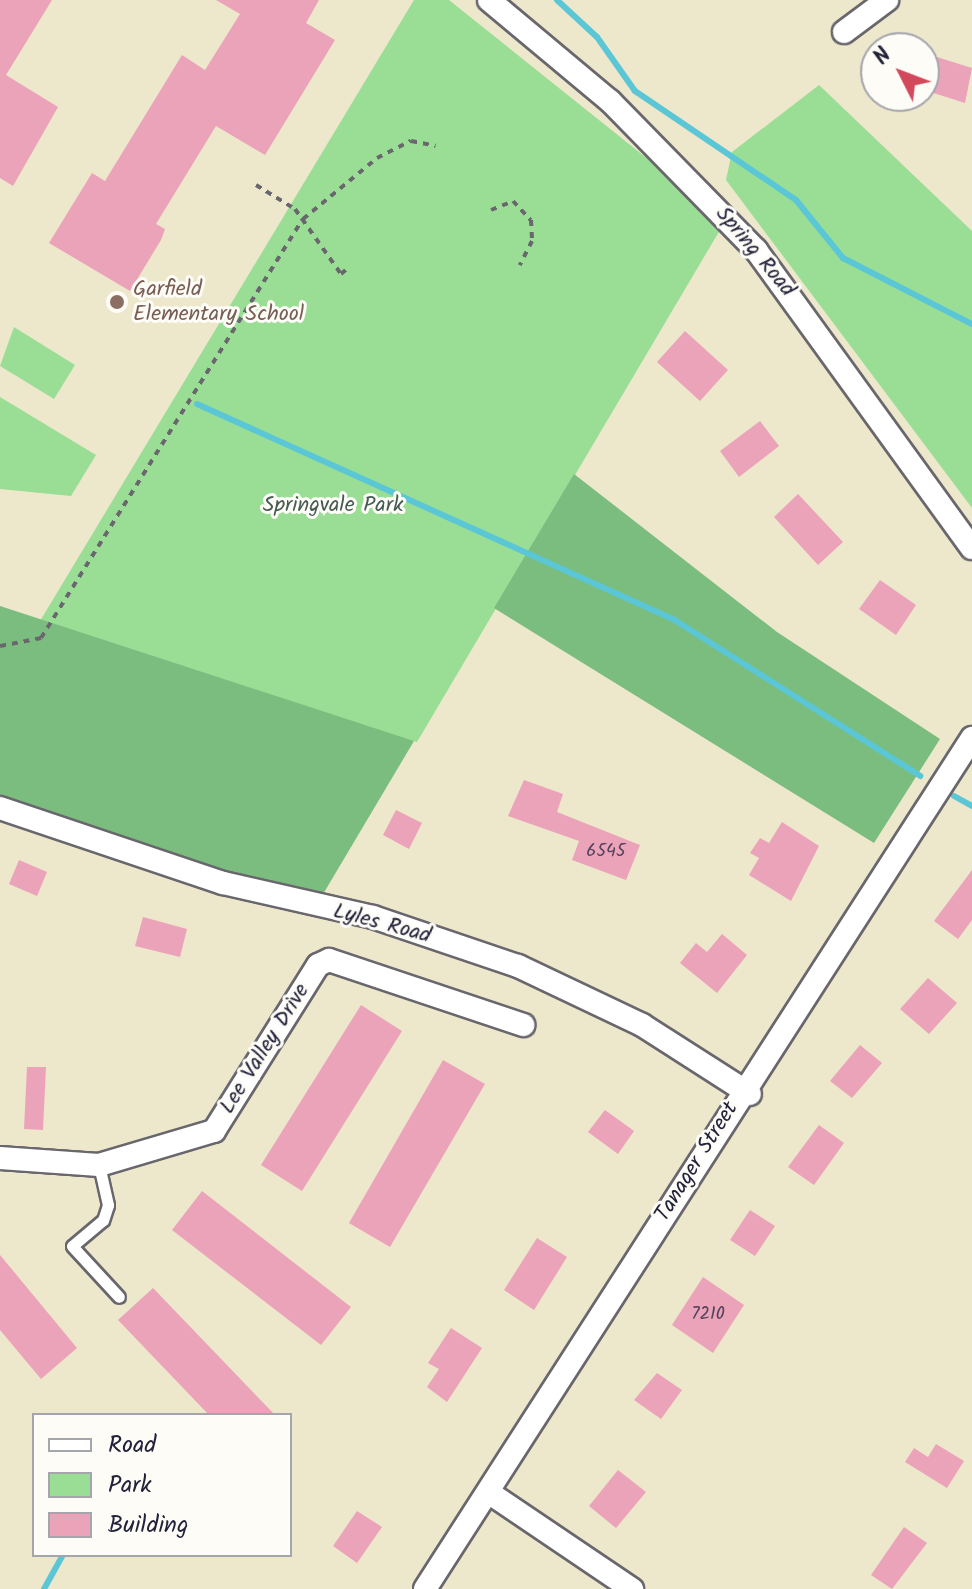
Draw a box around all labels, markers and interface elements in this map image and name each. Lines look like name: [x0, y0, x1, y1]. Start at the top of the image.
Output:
north arrow: [860, 32, 940, 112]
text: N: [866, 40, 901, 74]
street label: Spring Road: [710, 201, 800, 303]
place label: Garfield Elementary School: [133, 276, 304, 328]
marker: Garfield Elementary School: [108, 293, 126, 311]
park label: Springvale Park: [263, 493, 403, 519]
house number: 6545: [586, 841, 626, 863]
street label: Lyles Road: [330, 898, 434, 950]
street label: Lee Valley Drive: [214, 979, 316, 1119]
street label: Tanager Street: [650, 1097, 744, 1227]
house number: 7210: [691, 1304, 725, 1326]
legend: [32, 1413, 292, 1557]
text: Road: [108, 1426, 156, 1465]
text: Park: [108, 1466, 152, 1505]
text: Building: [108, 1506, 188, 1545]

